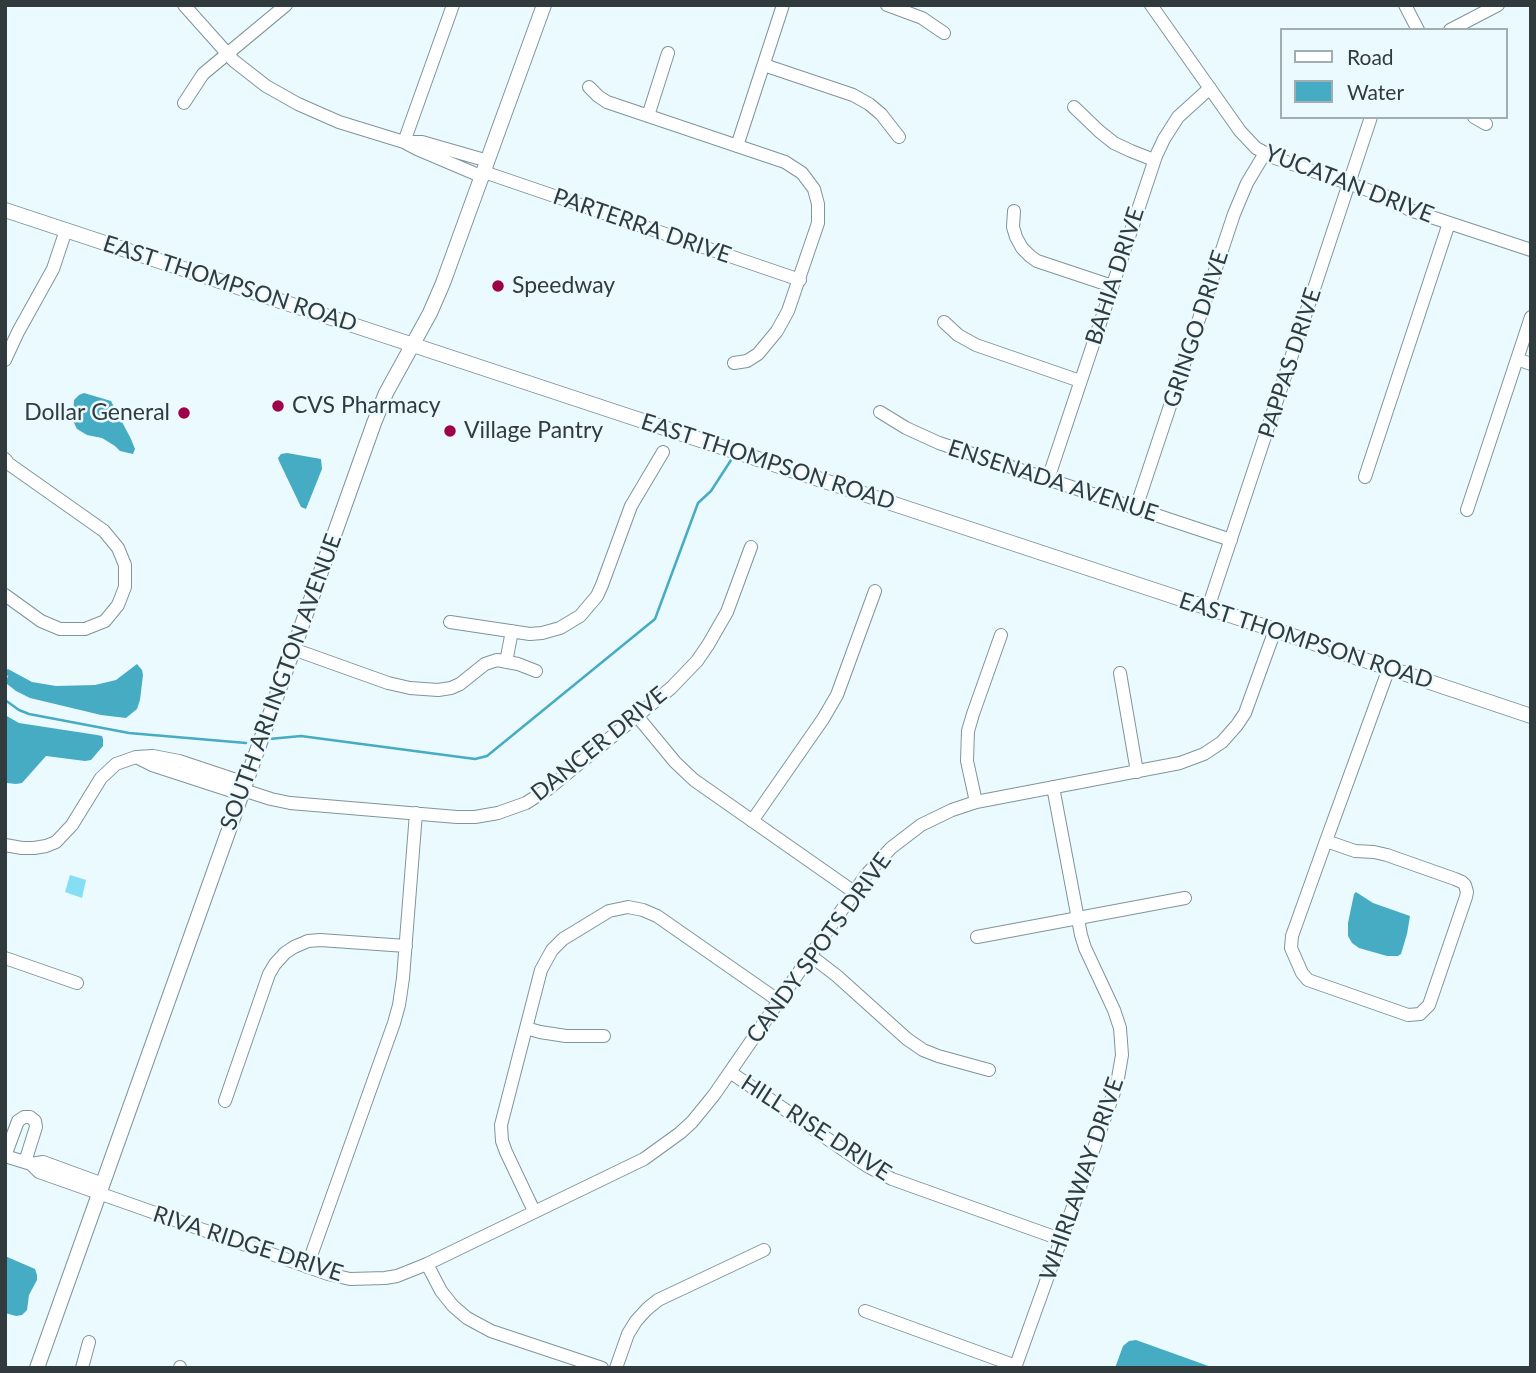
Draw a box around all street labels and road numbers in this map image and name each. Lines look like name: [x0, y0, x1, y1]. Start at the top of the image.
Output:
street label: YUCATAN DRIVE: [1261, 139, 1437, 229]
street label: PARTERRA DRIVE: [549, 183, 735, 269]
street label: BAHIA DRIVE: [1080, 204, 1150, 348]
street label: EAST THOMPSON ROAD: [100, 230, 360, 338]
street label: GRINGO DRIVE: [1158, 247, 1234, 411]
street label: PAPPAS DRIVE: [1253, 285, 1327, 441]
street label: EAST THOMPSON ROAD: [638, 408, 898, 516]
street label: ENSENADA AVENUE: [945, 434, 1161, 528]
street label: SOUTH ARLINGTON AVENUE: [215, 530, 347, 834]
street label: EAST THOMPSON ROAD: [1176, 587, 1436, 695]
street label: DANCER DRIVE: [526, 681, 672, 807]
street label: CANDY SPOTS DRIVE: [741, 848, 897, 1048]
street label: HILL RISE DRIVE: [736, 1069, 896, 1187]
street label: WHIRLAWAY DRIVE: [1034, 1074, 1130, 1284]
street label: RIVA RIDGE DRIVE: [150, 1200, 346, 1288]

